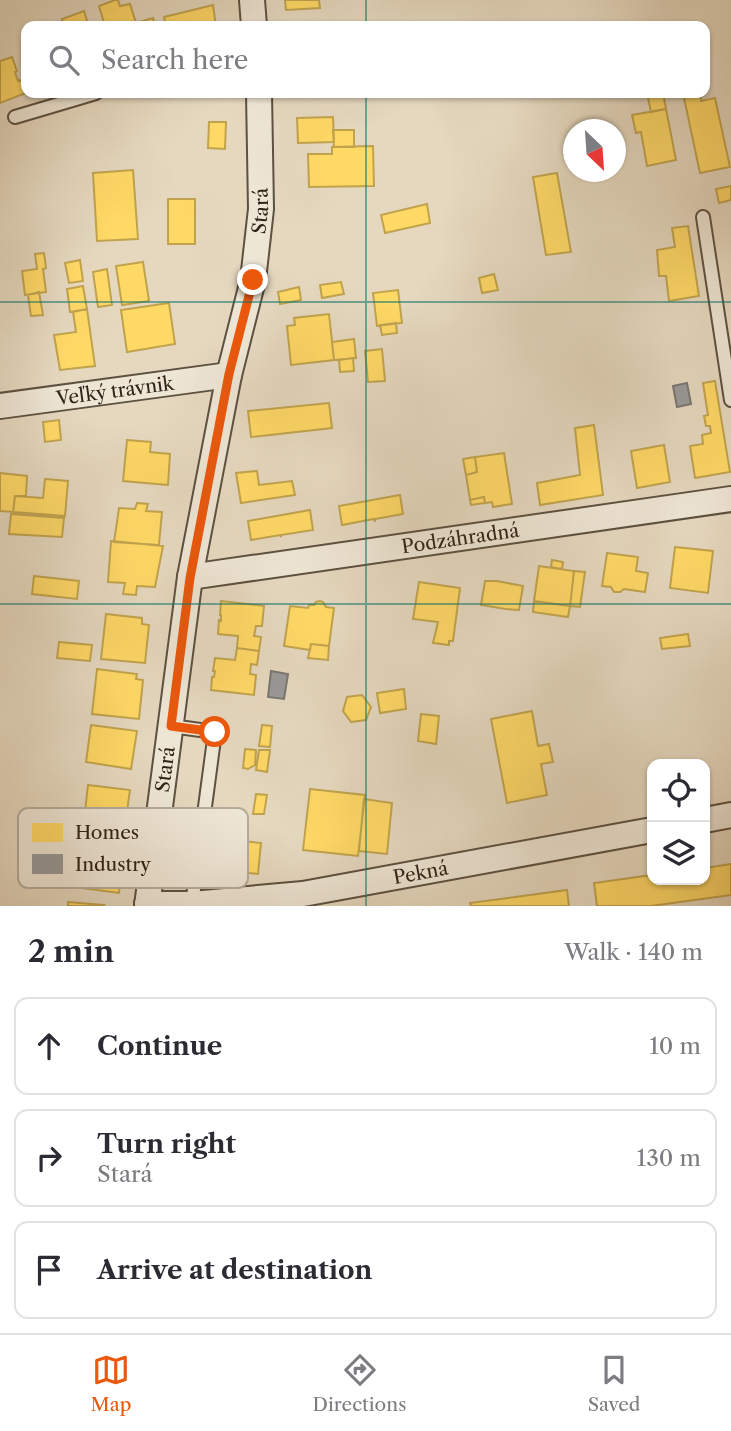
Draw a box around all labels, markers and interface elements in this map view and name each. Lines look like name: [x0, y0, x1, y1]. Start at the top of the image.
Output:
search box: [21, 21, 710, 98]
icon: search: [45, 41, 83, 79]
text: Search here: [101, 44, 248, 76]
north arrow: [563, 119, 626, 182]
street label: Stará: [247, 188, 273, 235]
route end: [237, 264, 268, 295]
street label: Veľký trávnik: [54, 371, 176, 410]
street label: Podzáhradná: [400, 519, 521, 558]
route start: [199, 716, 230, 747]
street label: Stará: [151, 745, 180, 794]
map controls: [647, 759, 710, 885]
button: locate: [647, 759, 710, 822]
legend: [18, 808, 248, 888]
text: Homes: [75, 821, 139, 844]
button: layers: [647, 822, 710, 885]
text: Industry: [75, 853, 151, 876]
street label: Pekná: [391, 857, 450, 889]
text: 2 min: [28, 933, 114, 970]
text: Walk · 140 m: [564, 938, 703, 966]
icon: ahead: [30, 1027, 68, 1065]
text: Continue: [97, 1030, 222, 1062]
text: 10 m: [649, 1032, 701, 1060]
text: Turn right: [97, 1128, 236, 1160]
icon: right: [30, 1139, 68, 1177]
text: 130 m: [637, 1144, 701, 1172]
text: Stará: [97, 1160, 153, 1188]
icon: arrive: [30, 1251, 68, 1289]
text: Arrive at destination: [97, 1254, 372, 1286]
tab: Map: [91, 1351, 131, 1416]
tab: Directions: [313, 1351, 406, 1416]
tab: Saved: [588, 1351, 640, 1416]

